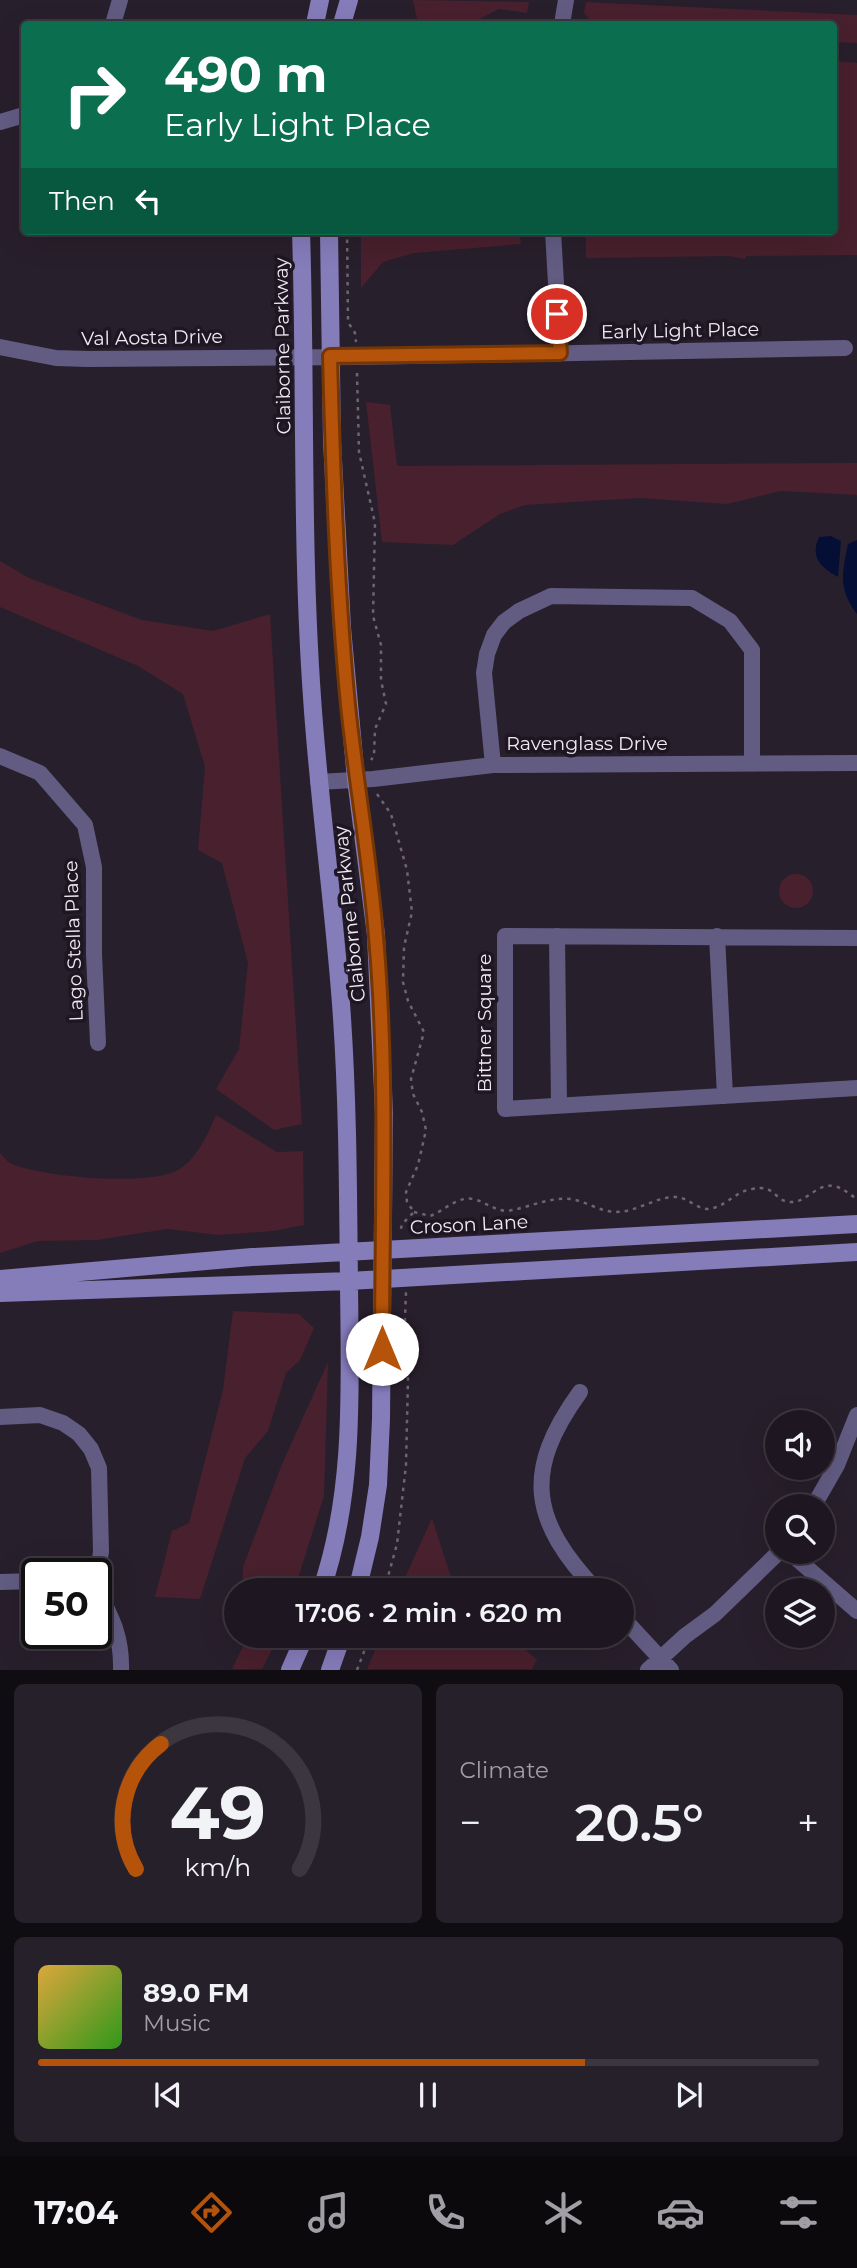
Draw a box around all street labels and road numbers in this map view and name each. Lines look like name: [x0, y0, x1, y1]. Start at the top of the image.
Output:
street label: Claiborne Parkway: [269, 257, 296, 435]
street label: Early Light Place: [601, 318, 759, 343]
street label: Val Aosta Drive: [81, 325, 223, 350]
street label: Ravenglass Drive: [506, 732, 668, 755]
street label: Claiborne Parkway: [329, 824, 370, 1003]
street label: Lago Stella Place: [59, 860, 88, 1022]
street label: Bittner Square: [473, 954, 496, 1092]
street label: Croson Lane: [409, 1210, 529, 1239]

